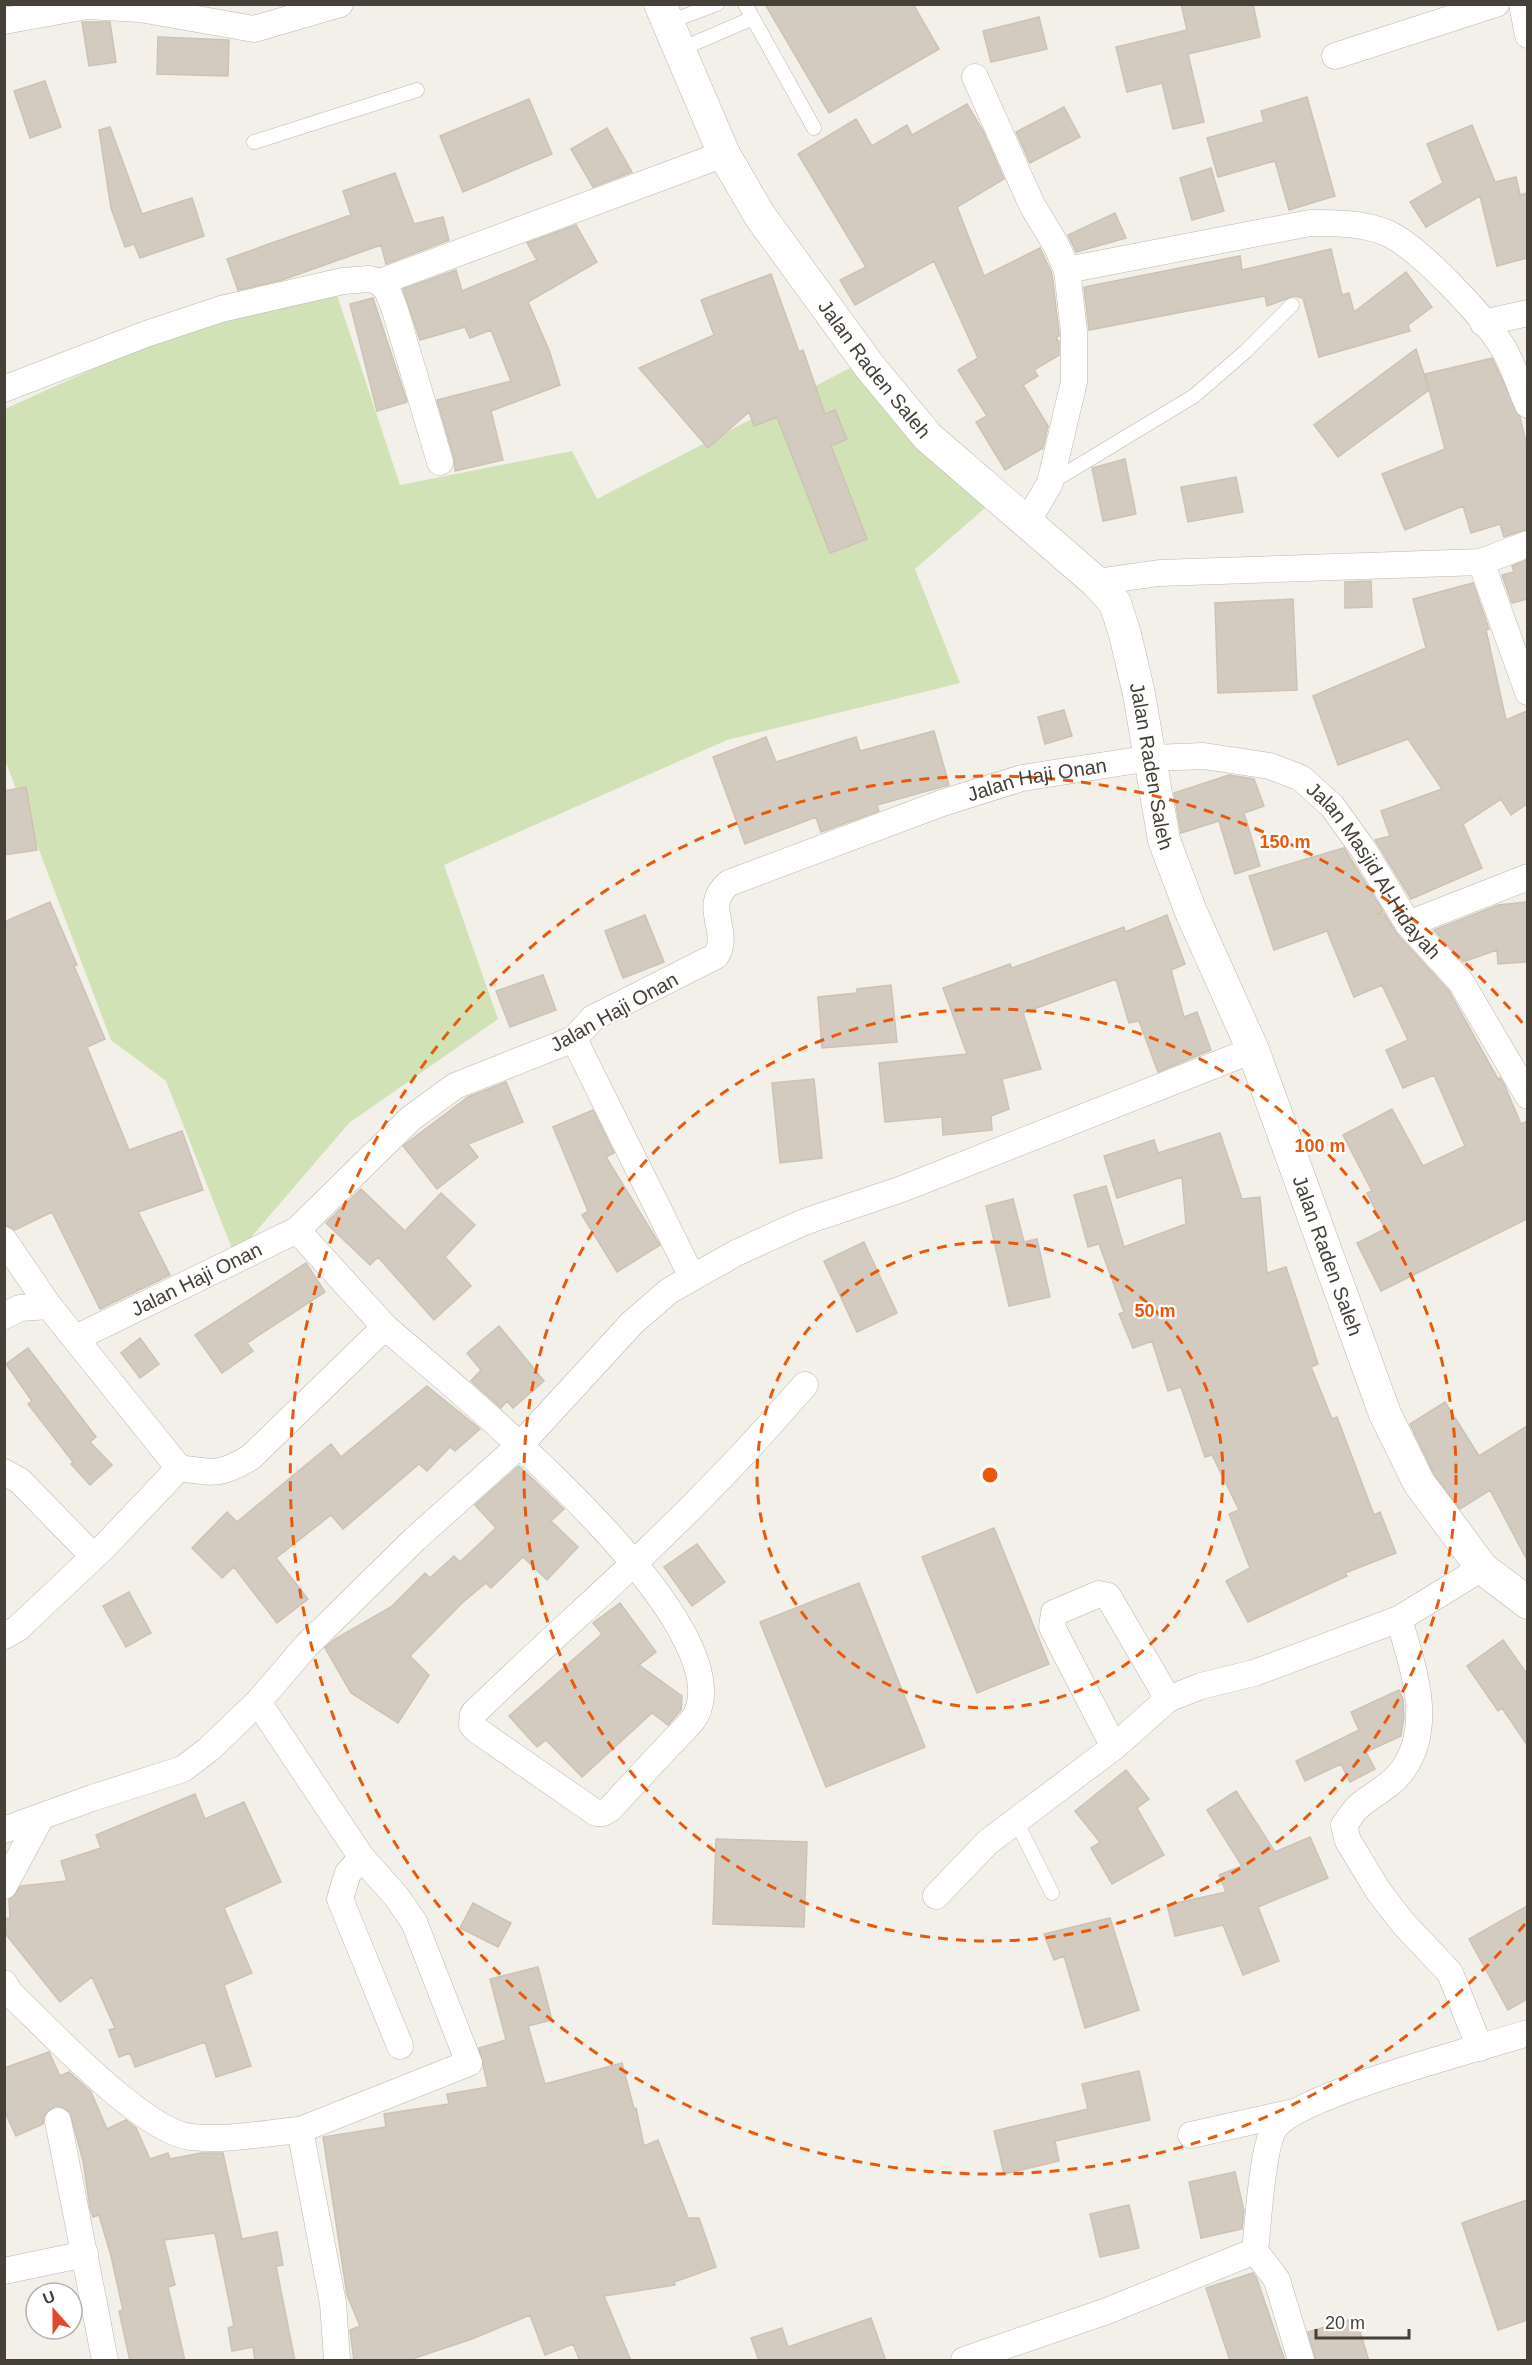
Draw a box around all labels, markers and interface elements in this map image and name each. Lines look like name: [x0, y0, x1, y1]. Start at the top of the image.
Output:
street label: Jalan Raden Saleh: [814, 296, 935, 443]
street label: Jalan Raden Saleh: [1126, 680, 1178, 853]
street label: Jalan Haji Onan: [964, 754, 1108, 806]
street label: Jalan Masjid Al-Hidayah: [1302, 778, 1445, 963]
text: 150 m: [1259, 832, 1311, 852]
street label: Jalan Haji Onan: [546, 968, 682, 1056]
text: 100 m: [1294, 1136, 1346, 1156]
street label: Jalan Raden Saleh: [1288, 1172, 1367, 1339]
street label: Jalan Haji Onan: [128, 1238, 265, 1320]
text: 50 m: [1134, 1301, 1176, 1321]
centre of rings: [980, 1465, 1000, 1485]
north arrow: [24, 2281, 84, 2341]
text: U: [40, 2287, 57, 2307]
scale bar: [1316, 2302, 1409, 2340]
text: 20 m: [1325, 2313, 1365, 2333]

